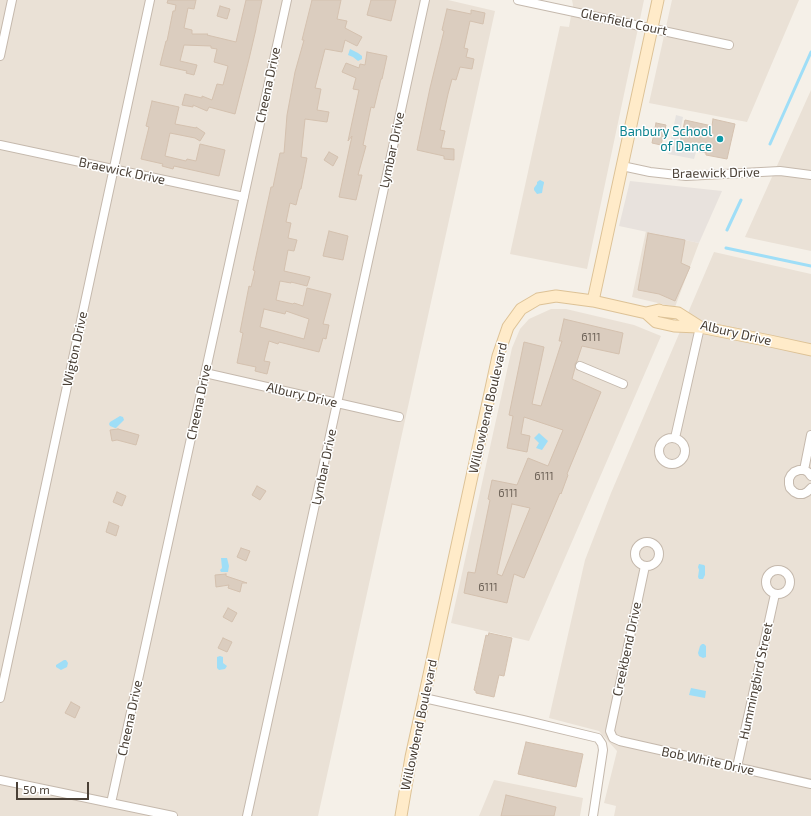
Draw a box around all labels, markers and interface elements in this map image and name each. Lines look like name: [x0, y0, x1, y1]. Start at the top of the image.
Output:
street label: Glenfield Court: [579, 5, 669, 39]
street label: Cheena Drive: [252, 46, 284, 124]
street label: Lymbar Drive: [376, 110, 408, 190]
place label: Banbury School of Dance: [620, 124, 712, 155]
marker: Banbury School of Dance: [715, 134, 725, 144]
street label: Braewick Drive: [77, 154, 167, 188]
street label: Braewick Drive: [672, 164, 760, 182]
street label: Wigton Drive: [59, 310, 91, 388]
street label: Albury Drive: [699, 317, 773, 349]
house number: 6111: [581, 330, 601, 344]
street label: Willowbend Boulevard: [465, 341, 511, 475]
street label: Cheena Drive: [183, 363, 215, 441]
street label: Albury Drive: [265, 379, 339, 411]
street label: Lymbar Drive: [308, 427, 340, 507]
house number: 6111: [534, 469, 554, 483]
house number: 6111: [498, 486, 518, 500]
house number: 6111: [478, 580, 498, 594]
street label: Creekbend Drive: [609, 600, 645, 698]
street label: Hummingbird Street: [736, 621, 776, 741]
street label: Willowbend Boulevard: [397, 658, 441, 792]
street label: Cheena Drive: [114, 679, 146, 757]
street label: Bob White Drive: [660, 744, 756, 778]
scale bar: [18, 774, 91, 800]
text: 50 m: [23, 782, 50, 796]

